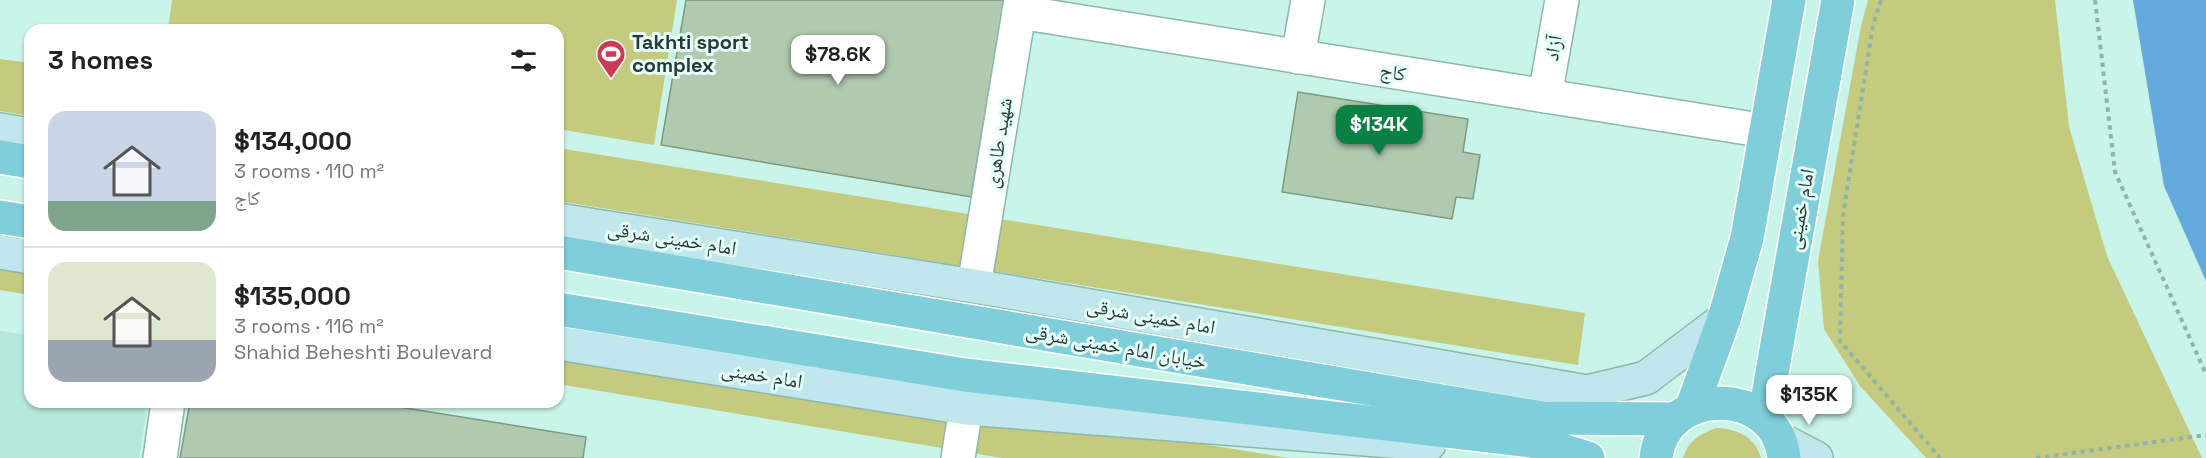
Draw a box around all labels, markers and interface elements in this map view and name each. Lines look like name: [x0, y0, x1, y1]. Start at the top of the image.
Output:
place label: Takhti sport complex: [632, 29, 749, 78]
street label: آزاد: [1538, 32, 1568, 63]
pin: $78.6K: [789, 35, 887, 86]
sports icon: Takhti sport complex: [595, 38, 627, 80]
text: $78.6K: [805, 41, 871, 67]
text: 3 homes: [48, 43, 153, 77]
icon: filters: [507, 44, 540, 77]
street label: کاج: [1378, 57, 1408, 87]
street label: شهید طاهری: [978, 96, 1018, 190]
pin: $134K: [1337, 105, 1421, 156]
text: $134K: [1350, 111, 1408, 137]
text: $134,000: [234, 124, 352, 158]
icon: home: [96, 135, 168, 207]
text: 3 rooms · 110 m²: [234, 158, 384, 184]
street label: امام خمینی: [1780, 167, 1821, 252]
text: کاج: [234, 185, 260, 211]
street label: امام خمینی شرقی: [606, 215, 738, 262]
text: $135,000: [234, 279, 351, 313]
icon: home: [96, 286, 168, 358]
street label: امام خمینی شرقی: [1084, 292, 1217, 341]
text: 3 rooms · 116 m²: [234, 313, 384, 339]
street label: خیابان امام خمینی شرقی: [1024, 317, 1208, 376]
text: Shahid Beheshti Boulevard: [234, 339, 492, 365]
street label: امام خمینی: [719, 356, 804, 395]
pin: $135K: [1767, 375, 1851, 426]
text: $135K: [1780, 381, 1838, 407]

